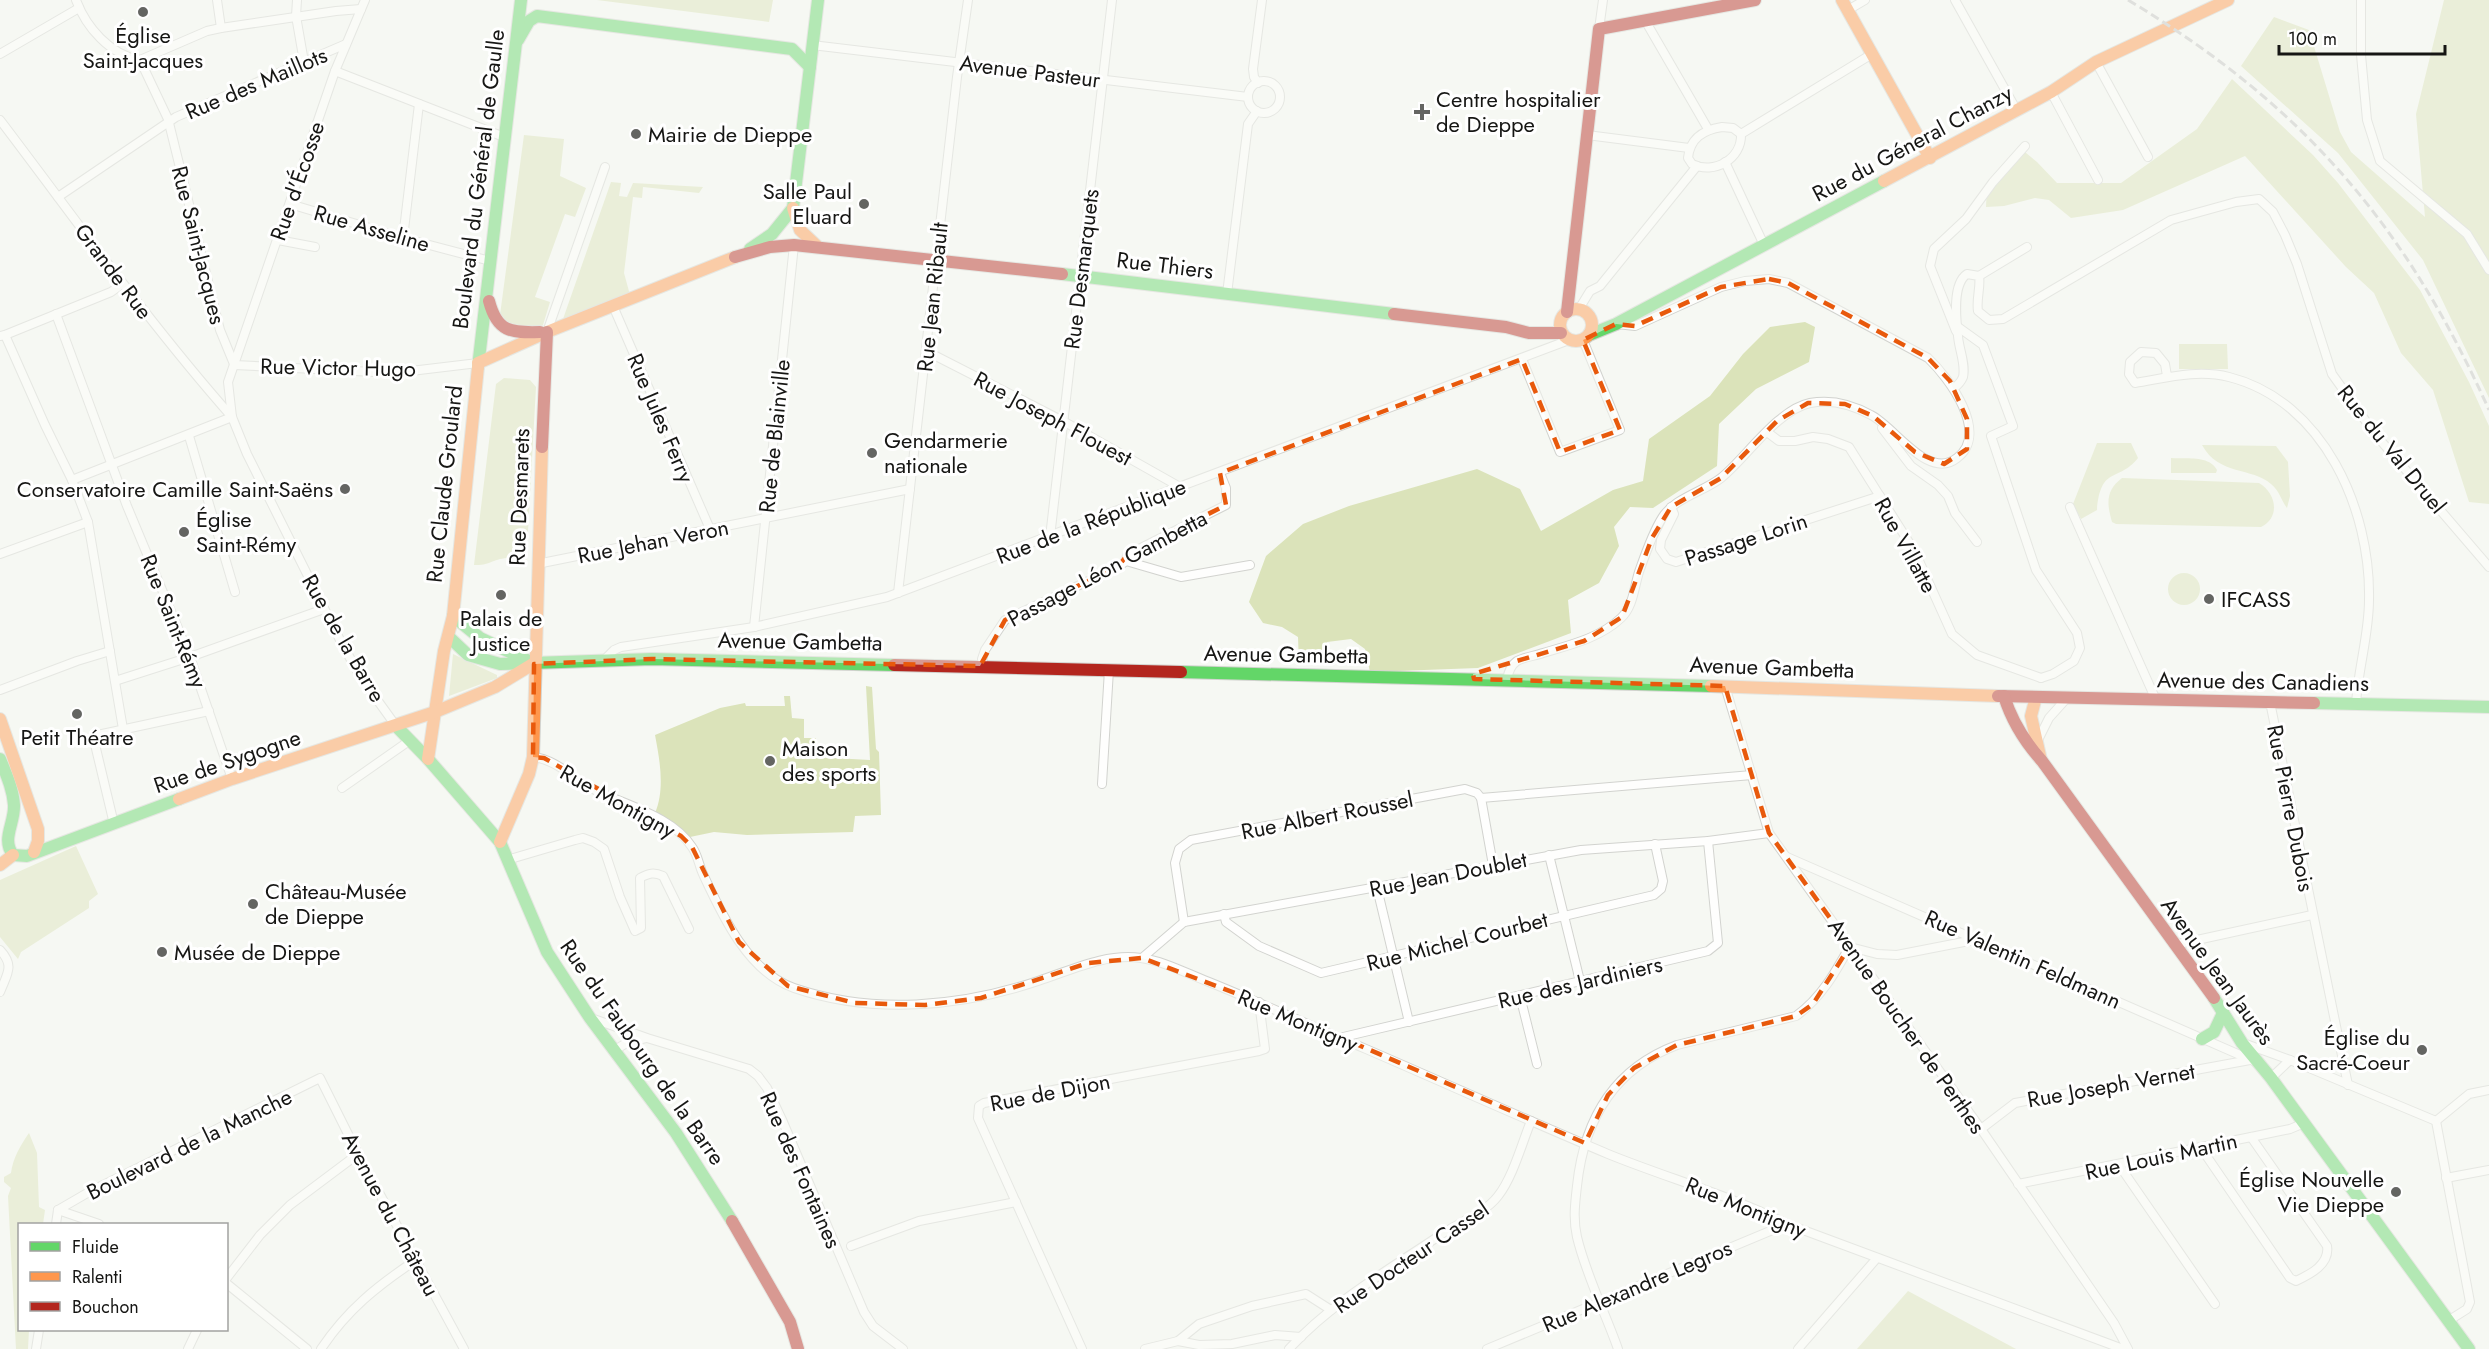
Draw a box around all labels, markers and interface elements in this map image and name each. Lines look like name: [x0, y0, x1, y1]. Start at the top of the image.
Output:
marker: Église Saint-Jacques: [136, 5, 150, 19]
scale bar: [2279, 18, 2446, 56]
place label: Église Saint-Jacques: [83, 19, 203, 76]
text: 100 m: [2288, 26, 2337, 52]
street label: Boulevard du Général de Gaulle: [444, 27, 512, 331]
street label: Rue des Maillots: [180, 39, 332, 127]
street label: Avenue Pasteur: [958, 46, 1103, 96]
street label: Rue du Géneral Chanzy: [1806, 77, 2018, 209]
place label: Centre hospitalier de Dieppe: [1436, 83, 1601, 140]
marker: Centre hospitalier de Dieppe: [1413, 103, 1431, 121]
street label: Rue d'Écosse: [262, 117, 332, 245]
place label: Mairie de Dieppe: [648, 118, 812, 150]
marker: Mairie de Dieppe: [629, 127, 643, 141]
street label: Rue Saint-Jacques: [164, 162, 234, 328]
place label: Salle Paul Eluard: [763, 175, 852, 232]
street label: Rue Desmarquets: [1055, 187, 1107, 351]
street label: Rue Asseline: [310, 196, 434, 260]
marker: Salle Paul Eluard: [857, 197, 871, 211]
street label: Grande Rue: [67, 216, 161, 326]
street label: Rue Jean Ribault: [908, 220, 956, 373]
street label: Rue Thiers: [1115, 243, 1215, 287]
street label: Rue Jules Ferry: [619, 348, 703, 488]
street label: Rue Victor Hugo: [260, 350, 416, 384]
street label: Rue de Blainville: [750, 358, 798, 514]
street label: Rue Joseph Flouest: [968, 363, 1138, 474]
street label: Rue du Val Druel: [2330, 378, 2454, 520]
street label: Rue Claude Groulard: [418, 384, 470, 584]
place label: Gendarmerie nationale: [884, 424, 1008, 481]
street label: Rue Desmarets: [501, 428, 537, 566]
marker: Gendarmerie nationale: [865, 446, 879, 460]
street label: Rue de la République: [991, 470, 1191, 572]
place label: Conservatoire Camille Saint-Saëns: [17, 473, 333, 505]
marker: Conservatoire Camille Saint-Saëns: [338, 482, 352, 496]
street label: Rue Villatte: [1867, 491, 1945, 599]
street label: Passage Léon Gambetta: [1001, 502, 1213, 634]
place label: Église Saint-Rémy: [196, 503, 297, 560]
street label: Passage Lorin: [1680, 504, 1812, 574]
street label: Rue Jehan Veron: [575, 511, 731, 571]
marker: Église Saint-Rémy: [177, 525, 191, 539]
street label: Rue Saint-Rémy: [133, 549, 216, 693]
street label: Rue de la Barre: [294, 568, 394, 708]
place label: IFCASS: [2221, 583, 2291, 615]
marker: Palais de Justice: [494, 588, 508, 602]
marker: IFCASS: [2202, 592, 2216, 606]
place label: Palais de Justice: [460, 602, 542, 659]
street label: Avenue Gambetta: [717, 624, 883, 658]
street label: Avenue Gambetta: [1203, 637, 1369, 671]
street label: Avenue Gambetta: [1689, 648, 1855, 686]
street label: Avenue des Canadiens: [2157, 663, 2370, 699]
marker: Petit Théatre: [70, 707, 84, 721]
place label: Petit Théatre: [20, 721, 134, 753]
street label: Rue de Sygogne: [149, 721, 305, 801]
street label: Rue Pierre Dubois: [2259, 722, 2323, 894]
place label: Maison des sports: [782, 732, 877, 789]
marker: Maison des sports: [763, 754, 777, 768]
street label: Rue Montigny: [554, 756, 682, 846]
street label: Rue Albert Roussel: [1238, 783, 1416, 847]
street label: Rue Jean Doublet: [1366, 843, 1530, 905]
place label: Château-Musée de Dieppe: [265, 875, 407, 932]
street label: Avenue Jean Jaurès: [2154, 891, 2283, 1051]
marker: Château-Musée de Dieppe: [246, 897, 260, 911]
street label: Rue Valentin Feldmann: [1920, 901, 2126, 1017]
street label: Rue Michel Courbet: [1363, 903, 1552, 979]
street label: Avenue Boucher de Perthes: [1820, 912, 1994, 1140]
street label: Rue du Faubourg de la Barre: [553, 933, 733, 1171]
place label: Musée de Dieppe: [174, 936, 340, 968]
marker: Musée de Dieppe: [155, 945, 169, 959]
street label: Rue des Jardiniers: [1495, 948, 1665, 1016]
street label: Rue Montigny: [1233, 980, 1363, 1060]
place label: Église du Sacré-Coeur: [2296, 1021, 2410, 1078]
marker: Église du Sacré-Coeur: [2415, 1043, 2429, 1057]
street label: Rue Joseph Vernet: [2025, 1054, 2198, 1115]
street label: Rue de Dijon: [987, 1065, 1113, 1119]
street label: Boulevard de la Manche: [81, 1080, 297, 1208]
street label: Rue des Fontaines: [752, 1087, 850, 1254]
street label: Rue Louis Martin: [2082, 1124, 2240, 1188]
street label: Avenue du Château: [334, 1126, 448, 1302]
place label: Église Nouvelle Vie Dieppe: [2239, 1163, 2384, 1220]
street label: Rue Montigny: [1681, 1168, 1812, 1246]
marker: Église Nouvelle Vie Dieppe: [2389, 1185, 2403, 1199]
street label: Rue Docteur Cassel: [1327, 1193, 1495, 1321]
legend: [18, 1223, 228, 1331]
street label: Rue Alexandre Legros: [1537, 1232, 1737, 1340]
text: Fluide: [72, 1234, 119, 1260]
text: Ralenti: [72, 1264, 123, 1290]
text: Bouchon: [72, 1294, 139, 1320]

